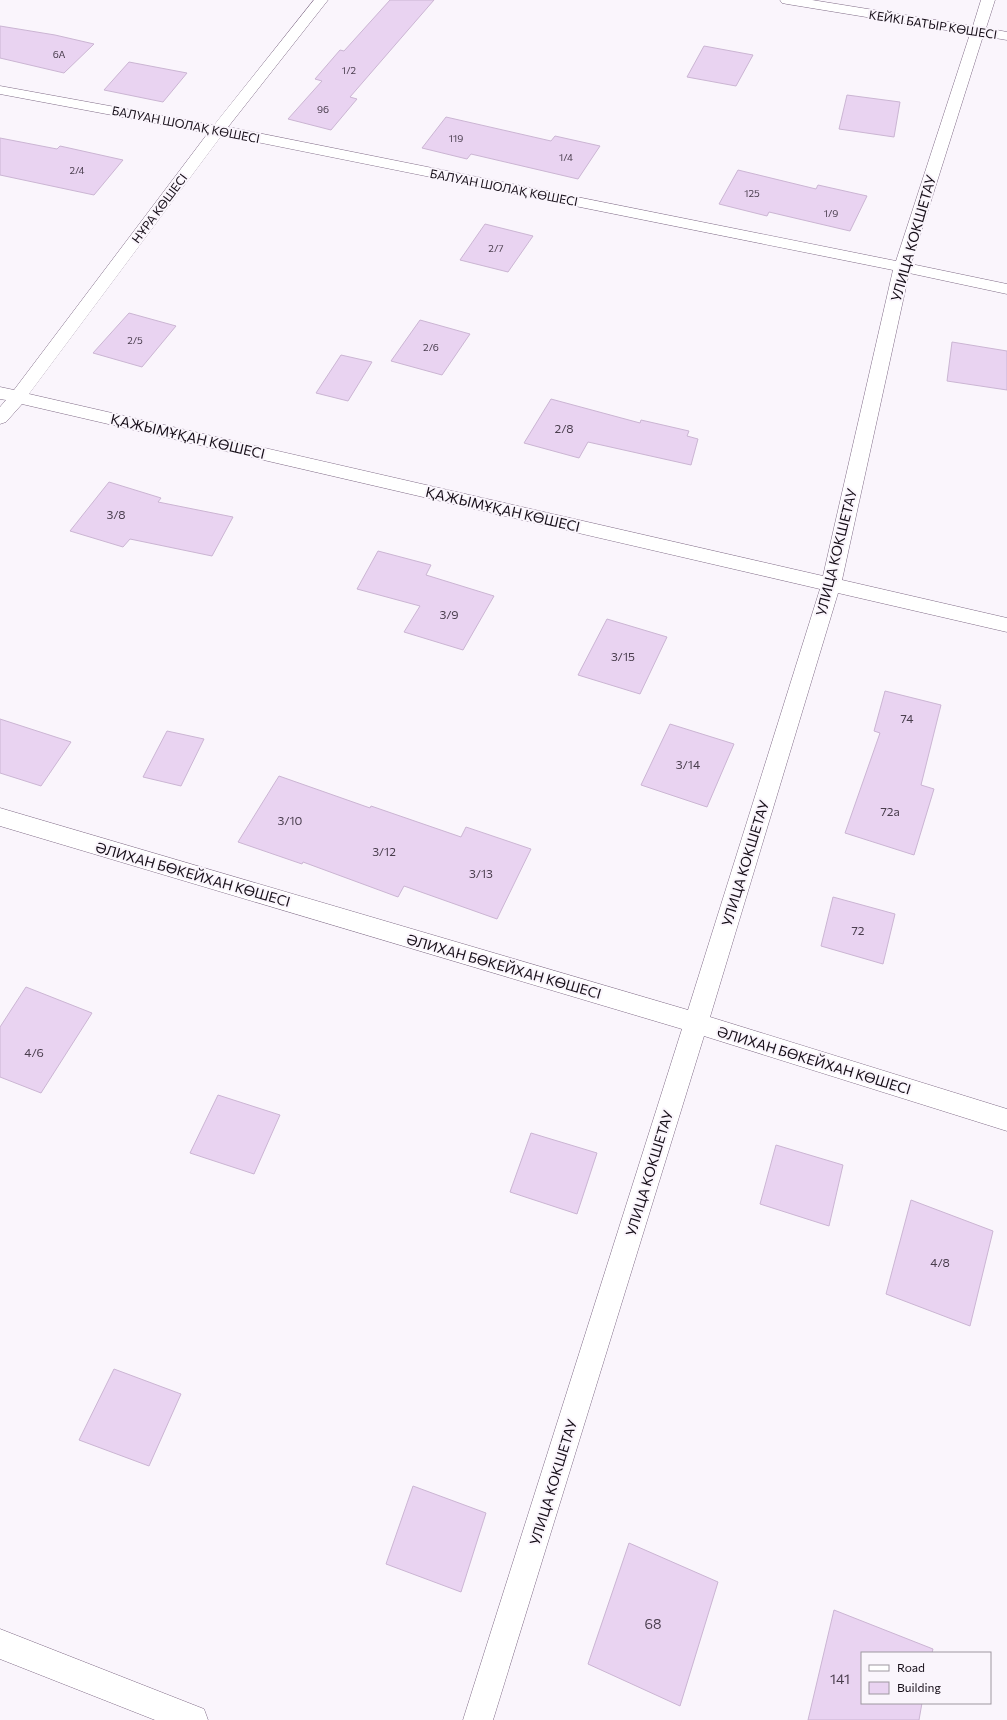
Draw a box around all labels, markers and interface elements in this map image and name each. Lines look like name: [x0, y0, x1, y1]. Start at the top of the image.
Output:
street label: КЕЙКІ БАТЫР КӨШЕСІ: [868, 7, 998, 41]
house number: 6А: [53, 48, 65, 60]
house number: 1/2: [342, 64, 357, 76]
street label: БАЛУАН ШОЛАҚ КӨШЕСІ: [111, 103, 261, 145]
house number: 96: [317, 103, 329, 115]
house number: 119: [449, 132, 463, 144]
house number: 1/4: [559, 151, 573, 163]
house number: 2/4: [69, 164, 85, 176]
street label: БАЛУАН ШОЛАҚ КӨШЕСІ: [429, 166, 579, 208]
street label: НҰРА КӨШЕСІ: [128, 171, 190, 245]
street label: УЛИЦА КОКШЕТАУ: [887, 172, 939, 303]
house number: 125: [744, 187, 760, 199]
house number: 1/9: [824, 207, 838, 219]
house number: 2/7: [488, 242, 504, 254]
house number: 2/5: [127, 334, 143, 346]
house number: 2/6: [423, 341, 439, 353]
street label: ҚАЖЫМҰҚАН КӨШЕСІ: [109, 410, 267, 462]
house number: 2/8: [555, 421, 573, 435]
street label: ҚАЖЫМҰҚАН КӨШЕСІ: [424, 483, 582, 535]
street label: УЛИЦА КОКШЕТАУ: [812, 486, 860, 618]
house number: 3/8: [107, 507, 125, 521]
house number: 3/9: [440, 607, 458, 621]
house number: 3/15: [611, 649, 635, 663]
house number: 74: [901, 711, 913, 725]
house number: 3/14: [676, 757, 700, 771]
street label: УЛИЦА КОКШЕТАУ: [718, 797, 772, 928]
house number: 72а: [880, 804, 900, 818]
house number: 3/10: [278, 813, 303, 827]
street label: ӘЛИХАН БӨКЕЙХАН КӨШЕСІ: [94, 838, 292, 910]
house number: 3/12: [372, 844, 396, 858]
house number: 3/13: [469, 866, 493, 880]
house number: 72: [852, 923, 865, 937]
street label: ӘЛИХАН БӨКЕЙХАН КӨШЕСІ: [405, 930, 603, 1002]
street label: ӘЛИХАН БӨКЕЙХАН КӨШЕСІ: [715, 1022, 913, 1098]
house number: 4/6: [24, 1045, 44, 1059]
street label: УЛИЦА КОКШЕТАУ: [622, 1107, 676, 1238]
house number: 4/8: [930, 1255, 950, 1269]
street label: УЛИЦА КОКШЕТАУ: [526, 1416, 580, 1547]
house number: 68: [645, 1615, 662, 1632]
legend: [861, 1652, 991, 1704]
text: Road: [897, 1660, 925, 1674]
house number: 141: [830, 1670, 850, 1687]
text: Building: [897, 1680, 941, 1694]

